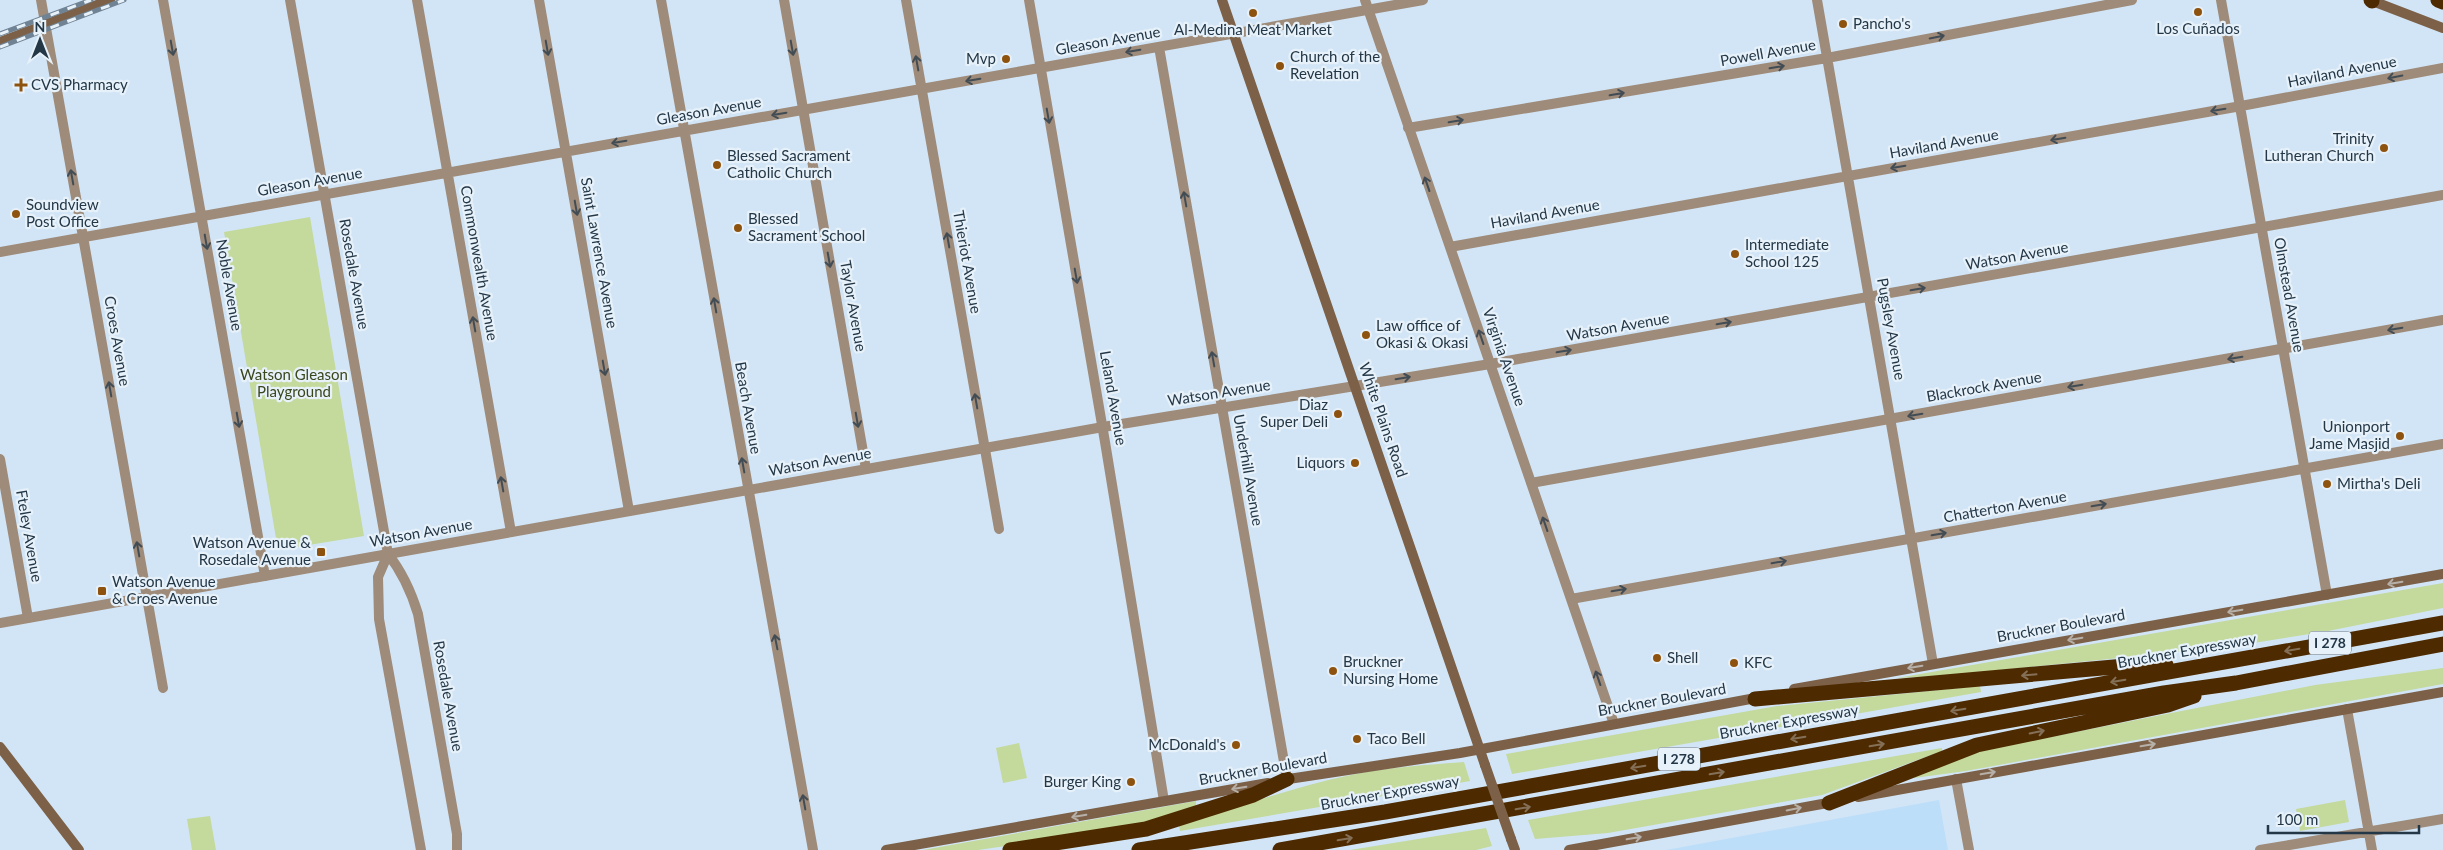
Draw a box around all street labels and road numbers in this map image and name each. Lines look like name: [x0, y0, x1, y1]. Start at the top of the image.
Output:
street label: Gleason Avenue: [1054, 22, 1162, 58]
street label: Powell Avenue: [1719, 35, 1817, 69]
street label: Haviland Avenue: [2286, 52, 2398, 90]
street label: Gleason Avenue: [655, 92, 763, 128]
street label: Haviland Avenue: [1888, 125, 2000, 161]
street label: Gleason Avenue: [256, 163, 364, 199]
street label: Saint Lawrence Avenue: [578, 176, 622, 330]
street label: Commonwealth Avenue: [457, 184, 503, 342]
street label: Haviland Avenue: [1489, 195, 1601, 231]
street label: Thieriot Avenue: [950, 209, 986, 315]
street label: Rosedale Avenue: [336, 217, 374, 331]
street label: Olmstead Avenue: [2271, 236, 2309, 354]
street label: Watson Avenue: [1964, 237, 2070, 273]
street label: Noble Avenue: [213, 238, 247, 332]
street label: Taylor Avenue: [837, 259, 871, 353]
street label: Pugsley Avenue: [1874, 276, 1910, 381]
street label: Croes Avenue: [101, 294, 135, 387]
street label: Virginia Avenue: [1480, 305, 1530, 408]
street label: Watson Avenue: [1565, 308, 1671, 344]
street label: Leland Avenue: [1097, 349, 1131, 447]
street label: Beach Avenue: [732, 360, 766, 455]
street label: White Plains Road: [1356, 360, 1412, 479]
street label: Blackrock Avenue: [1925, 367, 2043, 405]
street label: Watson Avenue: [1166, 375, 1272, 409]
street label: Underhill Avenue: [1230, 413, 1268, 527]
street label: Watson Avenue: [767, 443, 873, 479]
street label: Chatterton Avenue: [1942, 486, 2068, 526]
street label: Fteley Avenue: [13, 488, 47, 583]
street label: Watson Avenue: [368, 514, 474, 550]
street label: Bruckner Boulevard: [1995, 605, 2126, 645]
street label: Bruckner Expressway: [2116, 629, 2258, 671]
road number: I 278: [2309, 632, 2351, 654]
street label: Rosedale Avenue: [430, 639, 468, 753]
street label: Bruckner Boulevard: [1596, 679, 1727, 719]
street label: Bruckner Expressway: [1718, 700, 1860, 742]
street label: Bruckner Boulevard: [1197, 748, 1328, 788]
road number: I 278: [1658, 748, 1700, 771]
street label: Bruckner Expressway: [1319, 771, 1461, 813]

